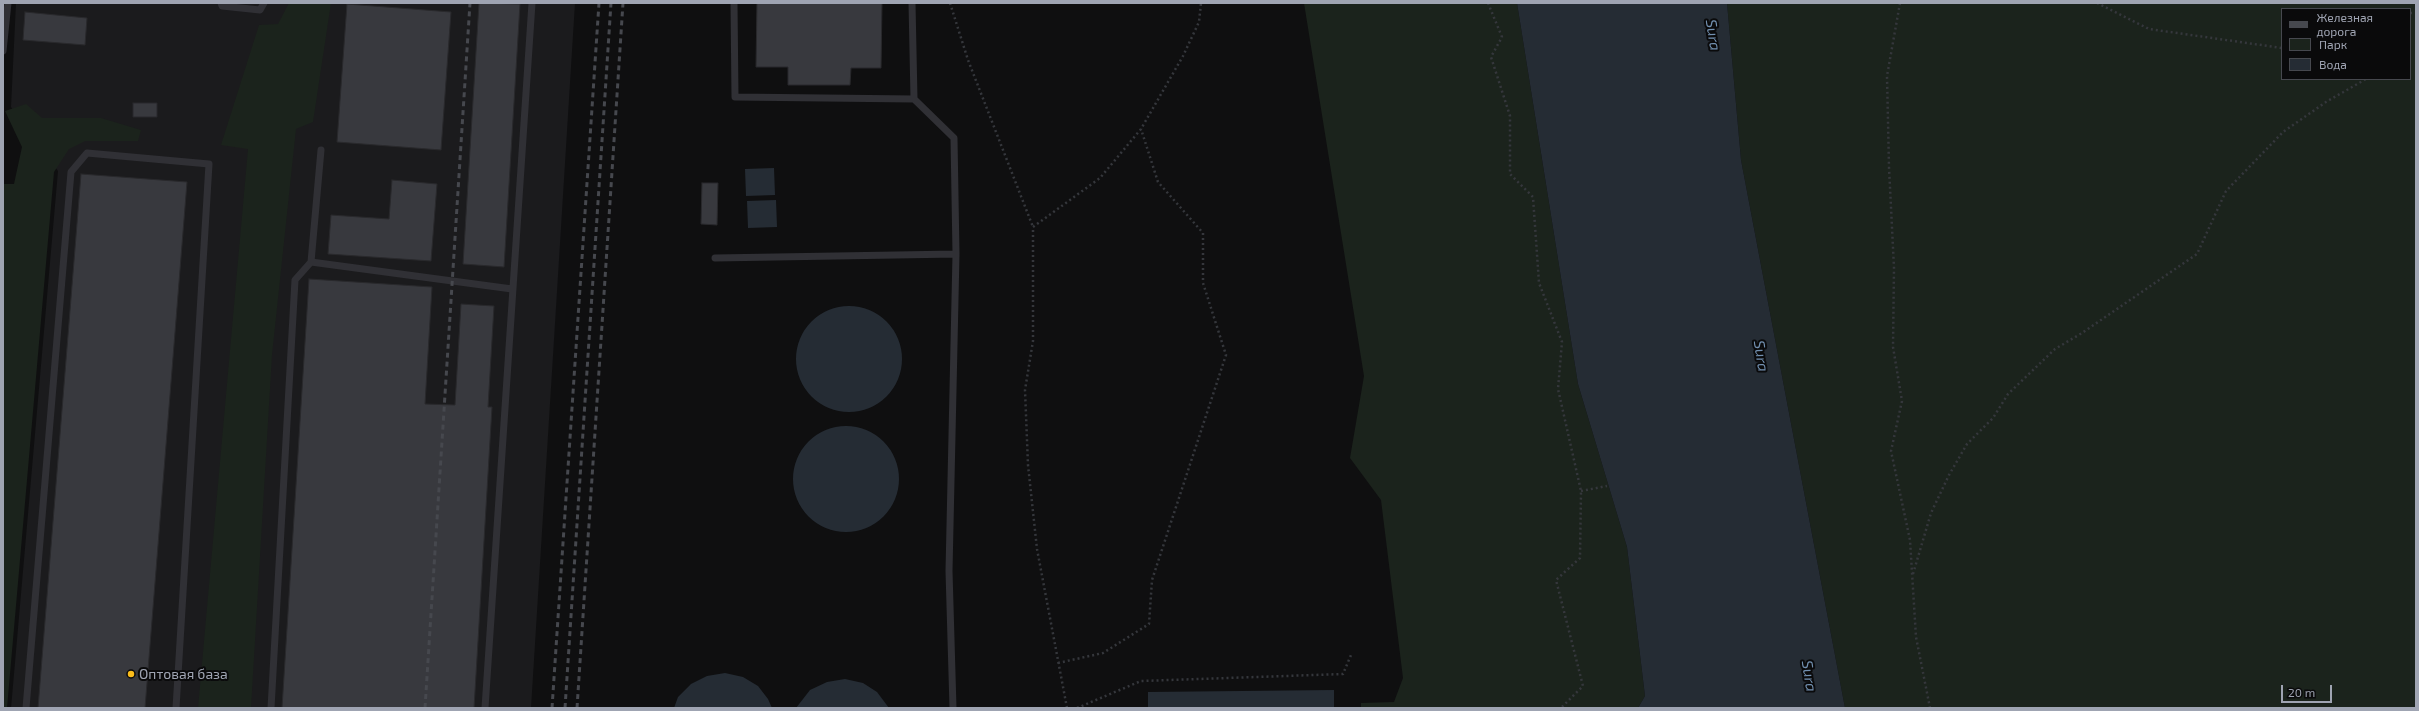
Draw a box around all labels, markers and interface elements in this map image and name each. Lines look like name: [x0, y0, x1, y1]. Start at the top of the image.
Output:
legend: [2281, 8, 2411, 80]
text: Железная дорога: [2316, 10, 2373, 38]
water label: Sura: [1702, 18, 1724, 52]
text: Парк: [2319, 37, 2347, 51]
text: Вода: [2319, 57, 2347, 71]
water label: Sura: [1750, 339, 1772, 373]
water label: Sura: [1798, 659, 1820, 693]
place label: Оптовая база: [139, 666, 228, 682]
marker: Оптовая база: [126, 669, 136, 679]
scale bar: [2283, 677, 2334, 703]
text: 20 m: [2288, 685, 2315, 699]

